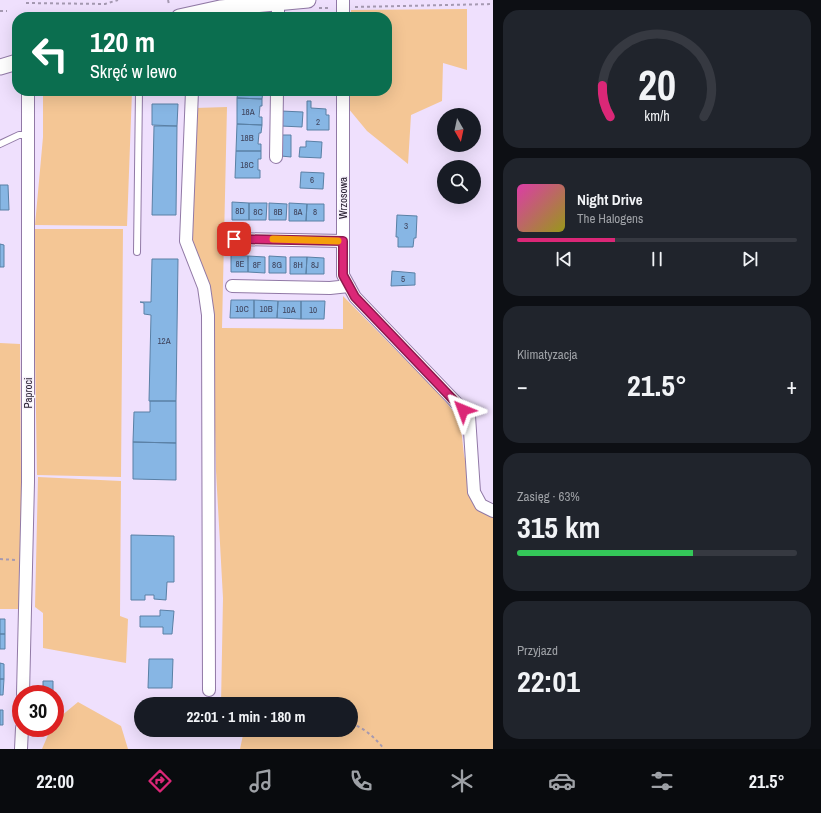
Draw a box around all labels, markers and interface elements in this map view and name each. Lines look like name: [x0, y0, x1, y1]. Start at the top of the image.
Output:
text: 120 m: [90, 23, 155, 61]
icon: left: [24, 28, 76, 80]
text: 20: [638, 57, 676, 113]
text: Skręć w lewo: [90, 59, 177, 84]
text: km/h: [644, 105, 670, 124]
house number: 18A: [241, 106, 255, 118]
north arrow: [437, 108, 481, 152]
map controls: [437, 108, 481, 204]
house number: 2: [316, 116, 320, 128]
house number: 18B: [240, 132, 254, 144]
house number: 18C: [240, 159, 254, 171]
button: search: [437, 160, 481, 204]
house number: 6: [310, 174, 314, 186]
street label: Wrzosowa: [336, 177, 350, 219]
text: Night Drive: [577, 189, 643, 210]
house number: 8D: [235, 205, 245, 217]
house number: 8C: [253, 206, 263, 218]
house number: 8B: [273, 206, 283, 218]
house number: 8A: [293, 206, 303, 218]
house number: 8: [313, 206, 317, 218]
text: The Halogens: [577, 210, 643, 227]
house number: 3: [404, 220, 408, 232]
pin: [217, 222, 251, 256]
icon: arrive: [223, 228, 245, 250]
icon: previous: [553, 248, 575, 270]
icon: pause: [646, 248, 668, 270]
icon: next: [739, 248, 761, 270]
house number: 8E: [235, 258, 245, 270]
house number: 8F: [253, 259, 262, 271]
house number: 8G: [272, 259, 282, 271]
house number: 8H: [293, 259, 303, 271]
house number: 8J: [311, 259, 319, 271]
house number: 5: [401, 273, 405, 285]
house number: 10C: [235, 303, 249, 315]
house number: 10B: [259, 303, 273, 315]
house number: 10A: [282, 304, 296, 316]
house number: 10: [309, 304, 317, 316]
house number: 12A: [157, 335, 171, 347]
text: Klimatyzacja: [517, 346, 577, 363]
text: 21.5°: [627, 365, 687, 405]
text: −: [517, 371, 528, 401]
text: +: [786, 371, 797, 401]
street label: Paproci: [21, 377, 35, 409]
position arrow: [442, 389, 484, 431]
text: Zasięg · 63%: [517, 488, 580, 505]
text: 315 km: [517, 507, 600, 547]
text: Przyjazd: [517, 642, 558, 659]
text: 22:01: [517, 661, 580, 701]
speed limit sign: 30: [12, 685, 64, 737]
text: 22:01 · 1 min · 180 m: [187, 706, 305, 727]
icon: directions: [146, 767, 174, 795]
icon: music: [247, 767, 275, 795]
icon: phone: [347, 767, 375, 795]
icon: climate: [448, 767, 476, 795]
icon: car: [548, 767, 576, 795]
icon: filters: [648, 767, 676, 795]
text: 22:00: [36, 769, 74, 794]
text: 21.5°: [749, 769, 785, 794]

